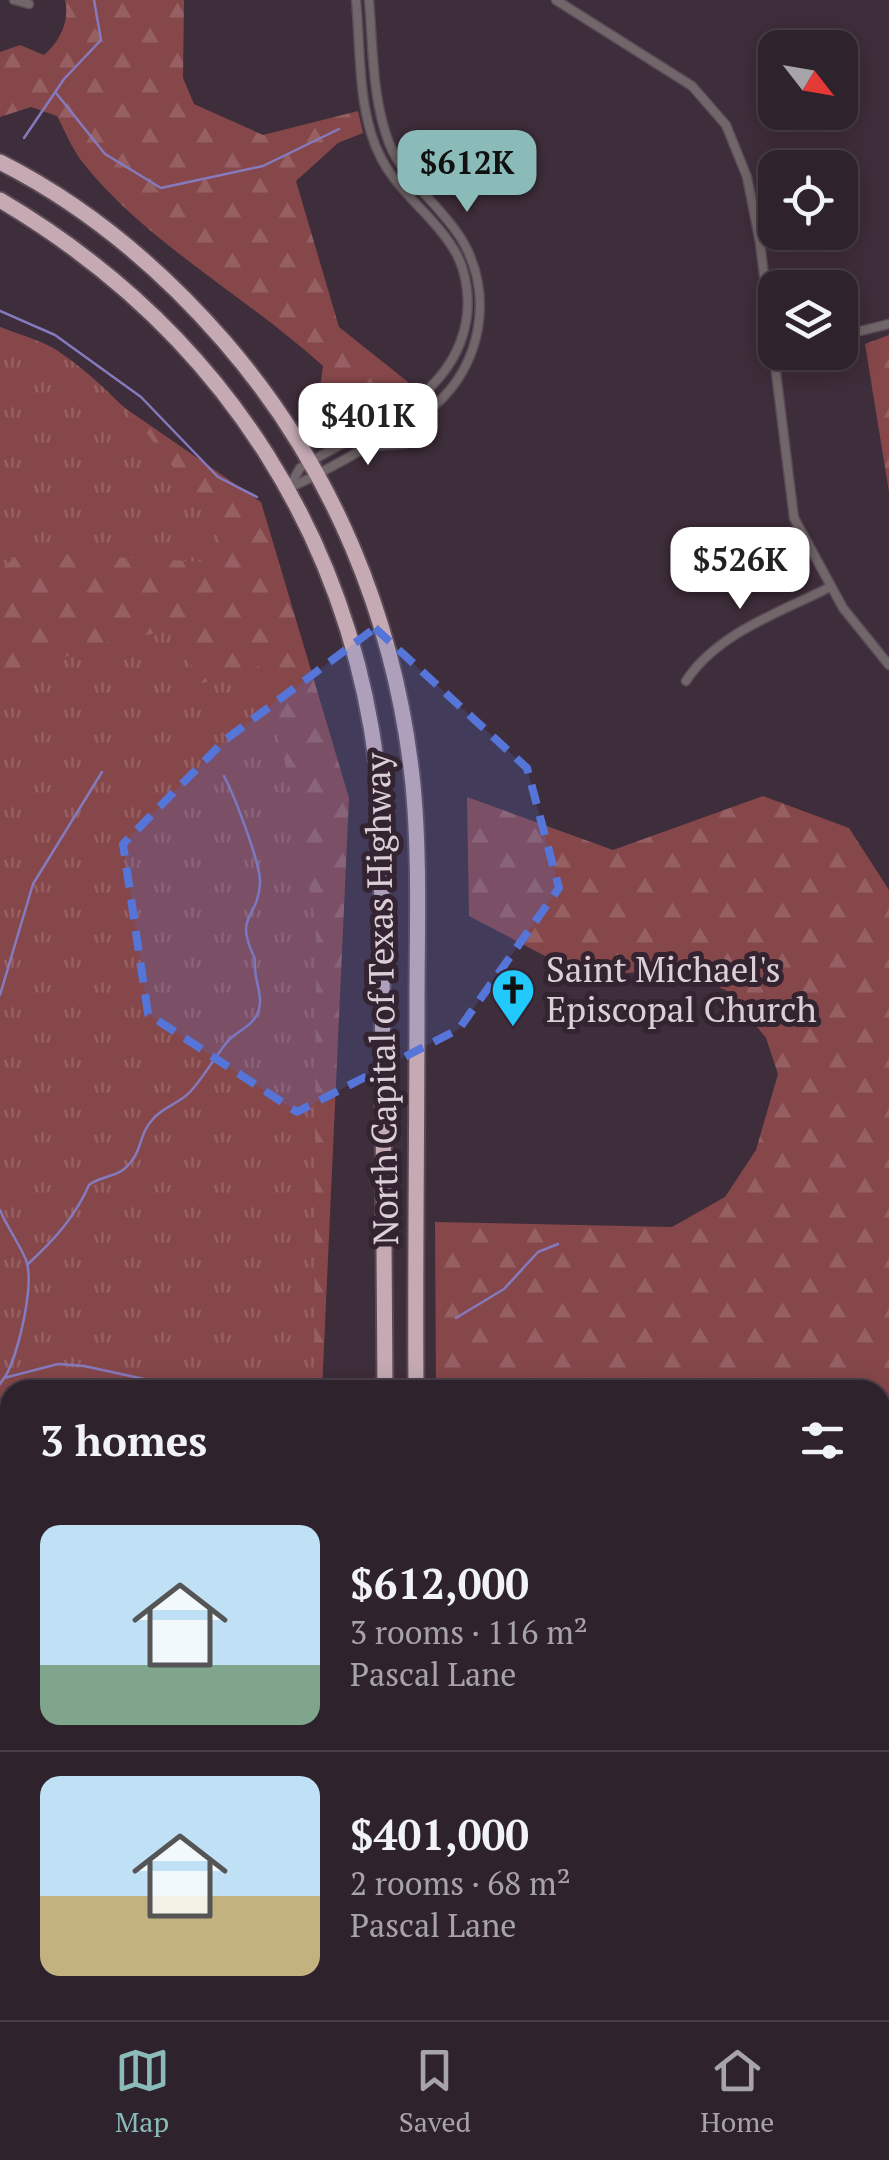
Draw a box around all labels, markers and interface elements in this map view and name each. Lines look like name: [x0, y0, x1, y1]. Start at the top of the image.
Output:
north arrow: [758, 30, 858, 130]
map controls: [758, 30, 858, 370]
pin: $612K: [397, 130, 537, 215]
text: $612K: [419, 141, 515, 183]
button: locate: [758, 150, 858, 250]
button: layers: [758, 270, 858, 370]
pin: $401K: [298, 383, 438, 468]
text: $401K: [320, 394, 416, 436]
pin: $526K: [670, 527, 810, 612]
text: $526K: [692, 538, 788, 580]
street label: North Capital of Texas Highway: [354, 751, 408, 1246]
place label: Saint Michael's Episcopal Church: [546, 946, 817, 1032]
church icon: Saint Michael's Episcopal Church: [490, 967, 536, 1028]
text: 3 homes: [40, 1412, 207, 1468]
icon: filters: [795, 1413, 850, 1468]
text: $612,000: [350, 1555, 529, 1611]
icon: home: [120, 1565, 240, 1685]
text: 3 rooms · 116 m²: [350, 1611, 588, 1653]
text: Pascal Lane: [350, 1653, 516, 1695]
text: $401,000: [350, 1806, 529, 1862]
icon: home: [120, 1816, 240, 1936]
text: 2 rooms · 68 m²: [350, 1862, 571, 1904]
text: Pascal Lane: [350, 1904, 516, 1946]
tab: Map: [115, 2043, 170, 2140]
tab: Saved: [399, 2043, 471, 2140]
tab: Home: [700, 2043, 774, 2140]

